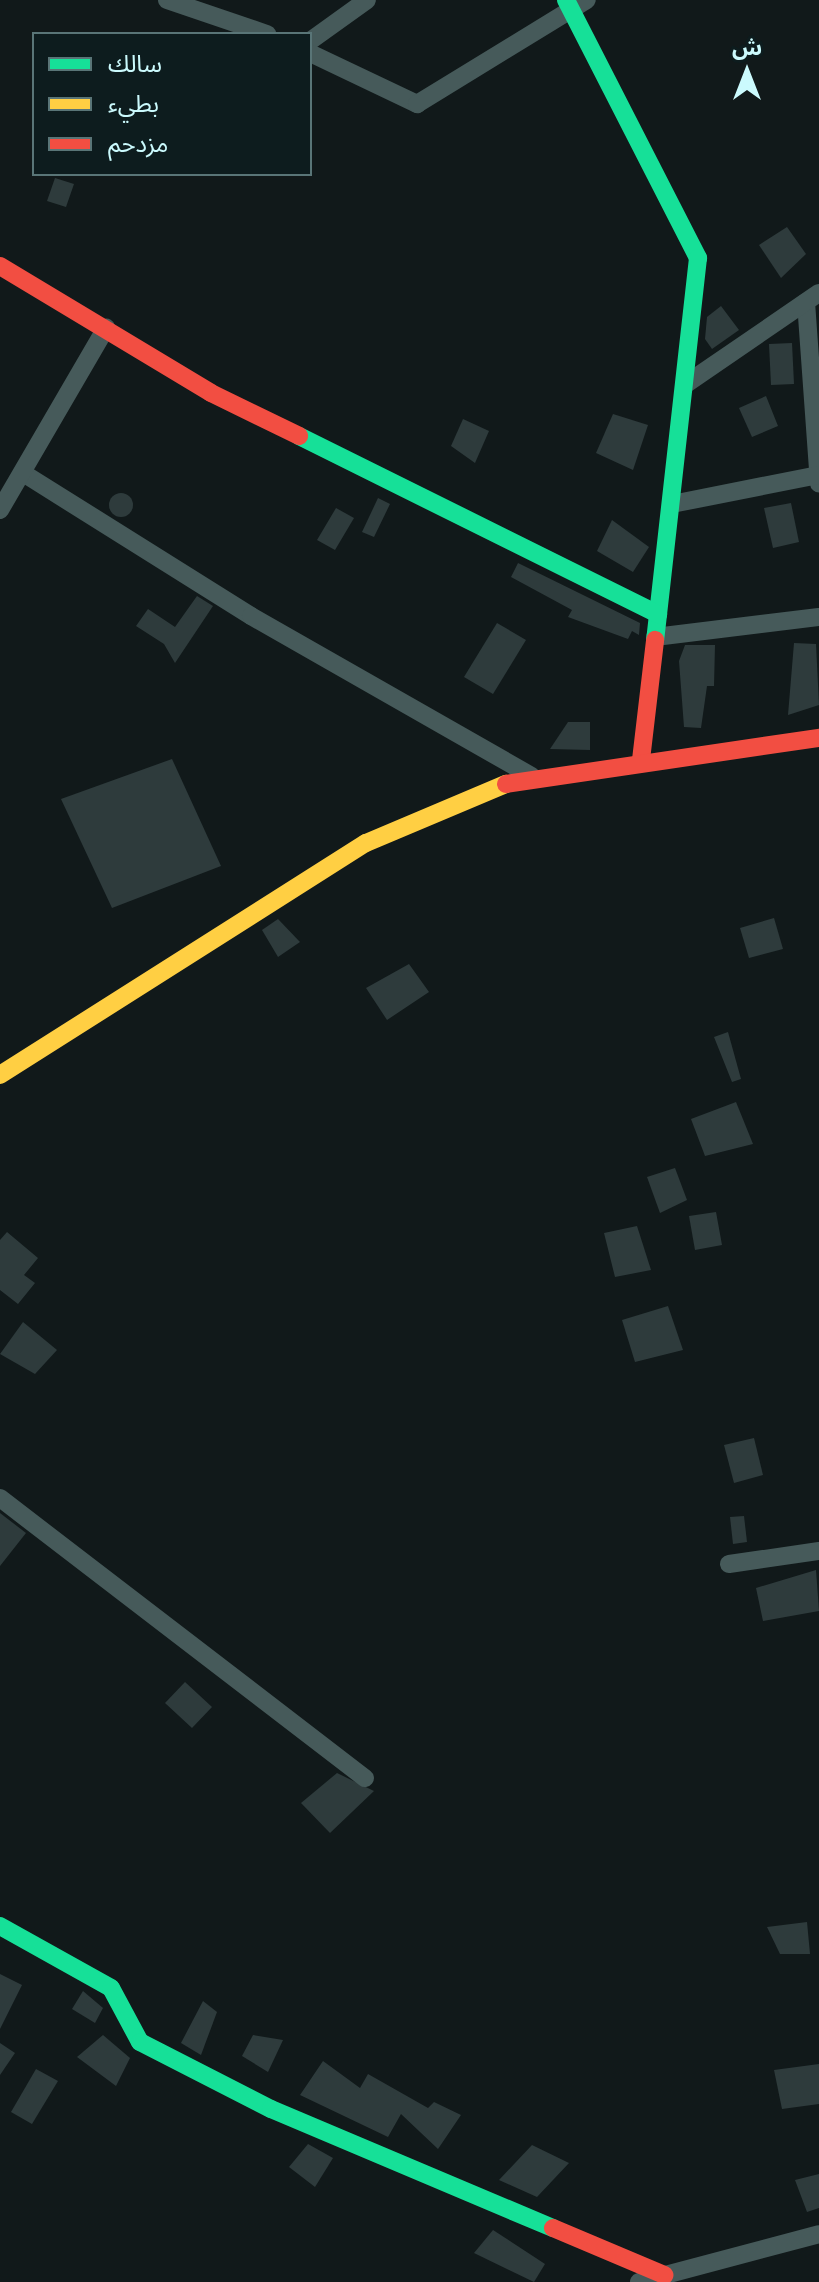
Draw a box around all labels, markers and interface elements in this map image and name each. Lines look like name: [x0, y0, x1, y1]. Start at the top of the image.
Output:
legend: [32, 32, 312, 176]
north arrow: [707, 32, 787, 112]
text: ش: [732, 34, 762, 61]
text: سالك: [108, 49, 162, 78]
text: بطيء: [108, 89, 159, 118]
text: مزدحم: [108, 129, 168, 158]

